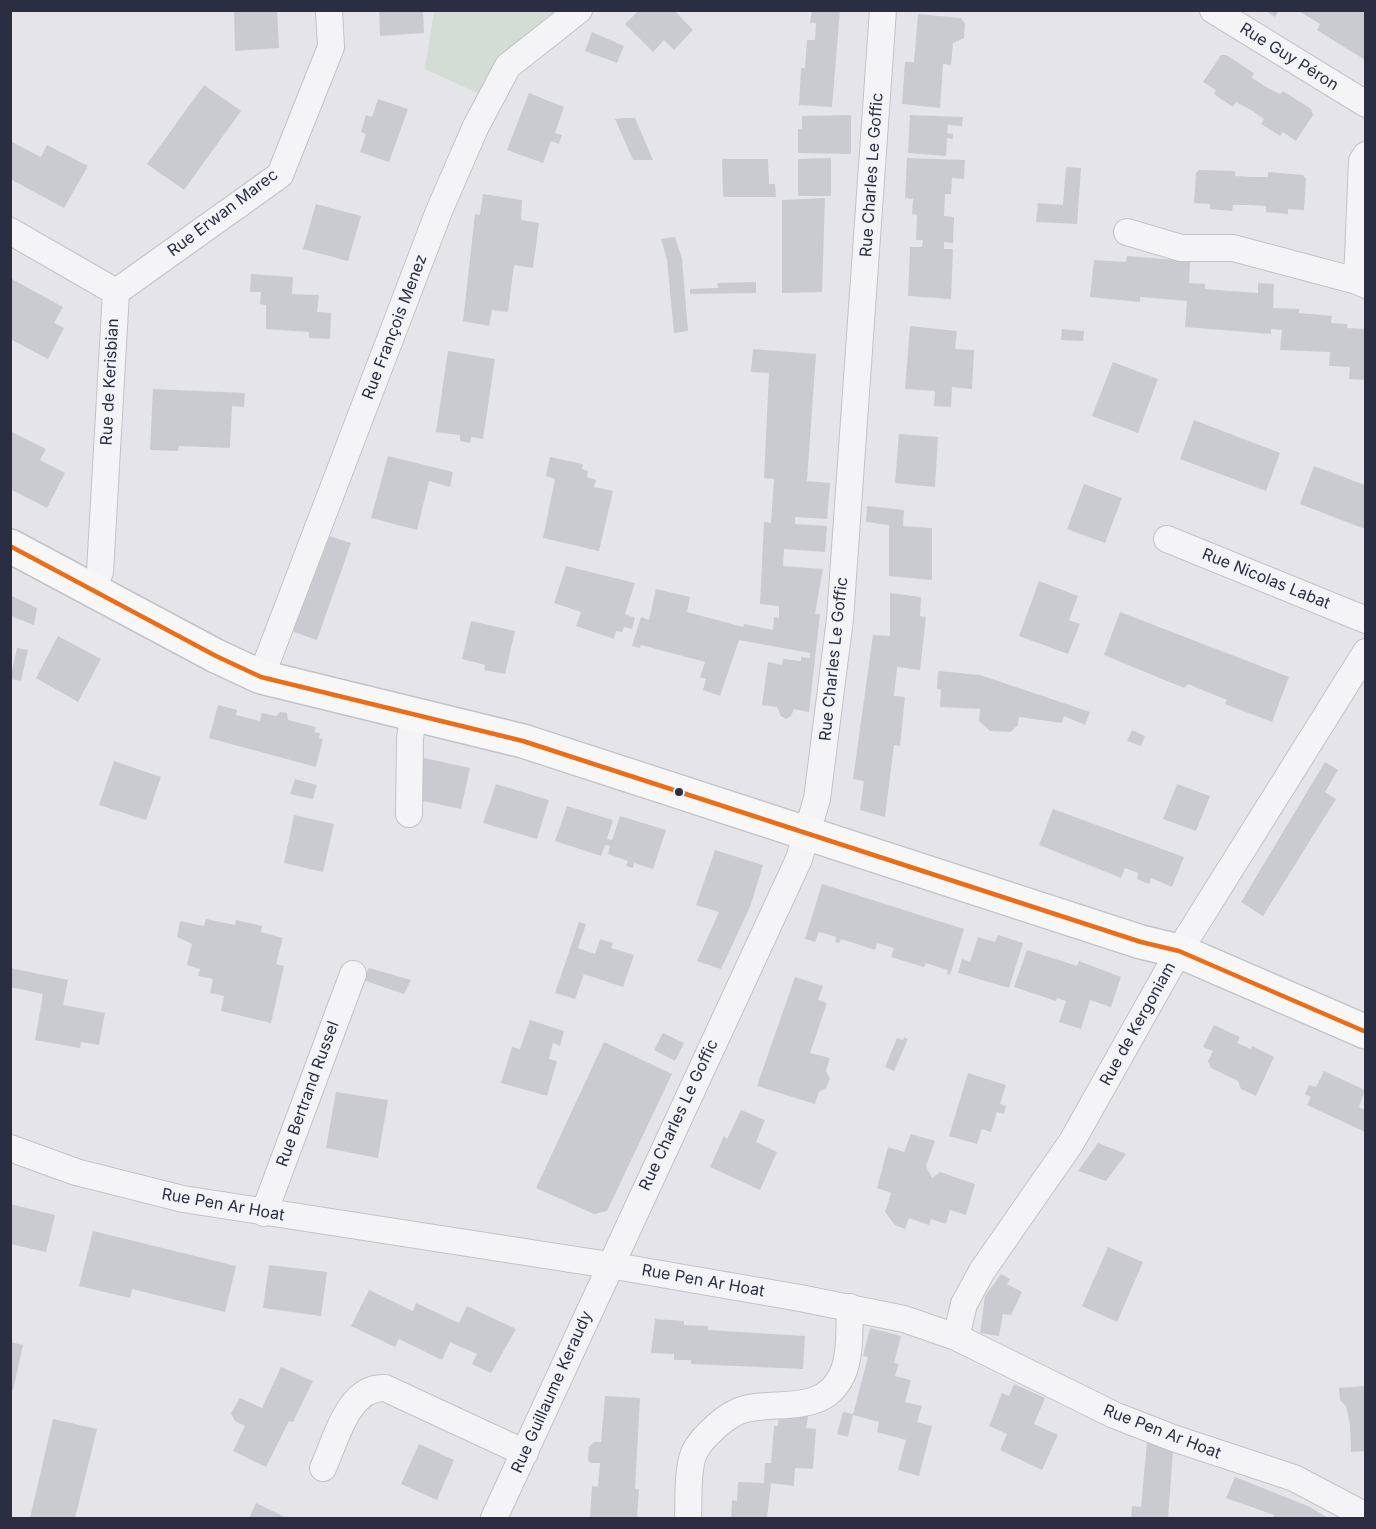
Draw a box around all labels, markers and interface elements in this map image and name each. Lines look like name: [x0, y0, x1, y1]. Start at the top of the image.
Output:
street label: Rue Guy Péron: [1236, 19, 1342, 95]
street label: Rue Charles Le Goffic: [857, 92, 887, 258]
street label: Rue Erwan Marec: [164, 165, 282, 261]
street label: Rue François Menez: [358, 252, 432, 402]
street label: Rue de Kerisbian: [97, 318, 123, 446]
street label: Rue Nicolas Labat: [1199, 545, 1333, 613]
street label: Rue Charles Le Goffic: [816, 576, 852, 742]
unlabelled marker: [673, 786, 685, 798]
street label: Rue de Kergoniam: [1096, 959, 1180, 1089]
street label: Rue Bertrand Russel: [273, 1019, 343, 1169]
street label: Rue Charles Le Goffic: [635, 1036, 723, 1194]
street label: Rue Pen Ar Hoat: [160, 1185, 286, 1225]
street label: Rue Pen Ar Hoat: [640, 1261, 766, 1301]
street label: Rue Guillaume Keraudy: [508, 1308, 596, 1476]
street label: Rue Pen Ar Hoat: [1100, 1401, 1224, 1463]

